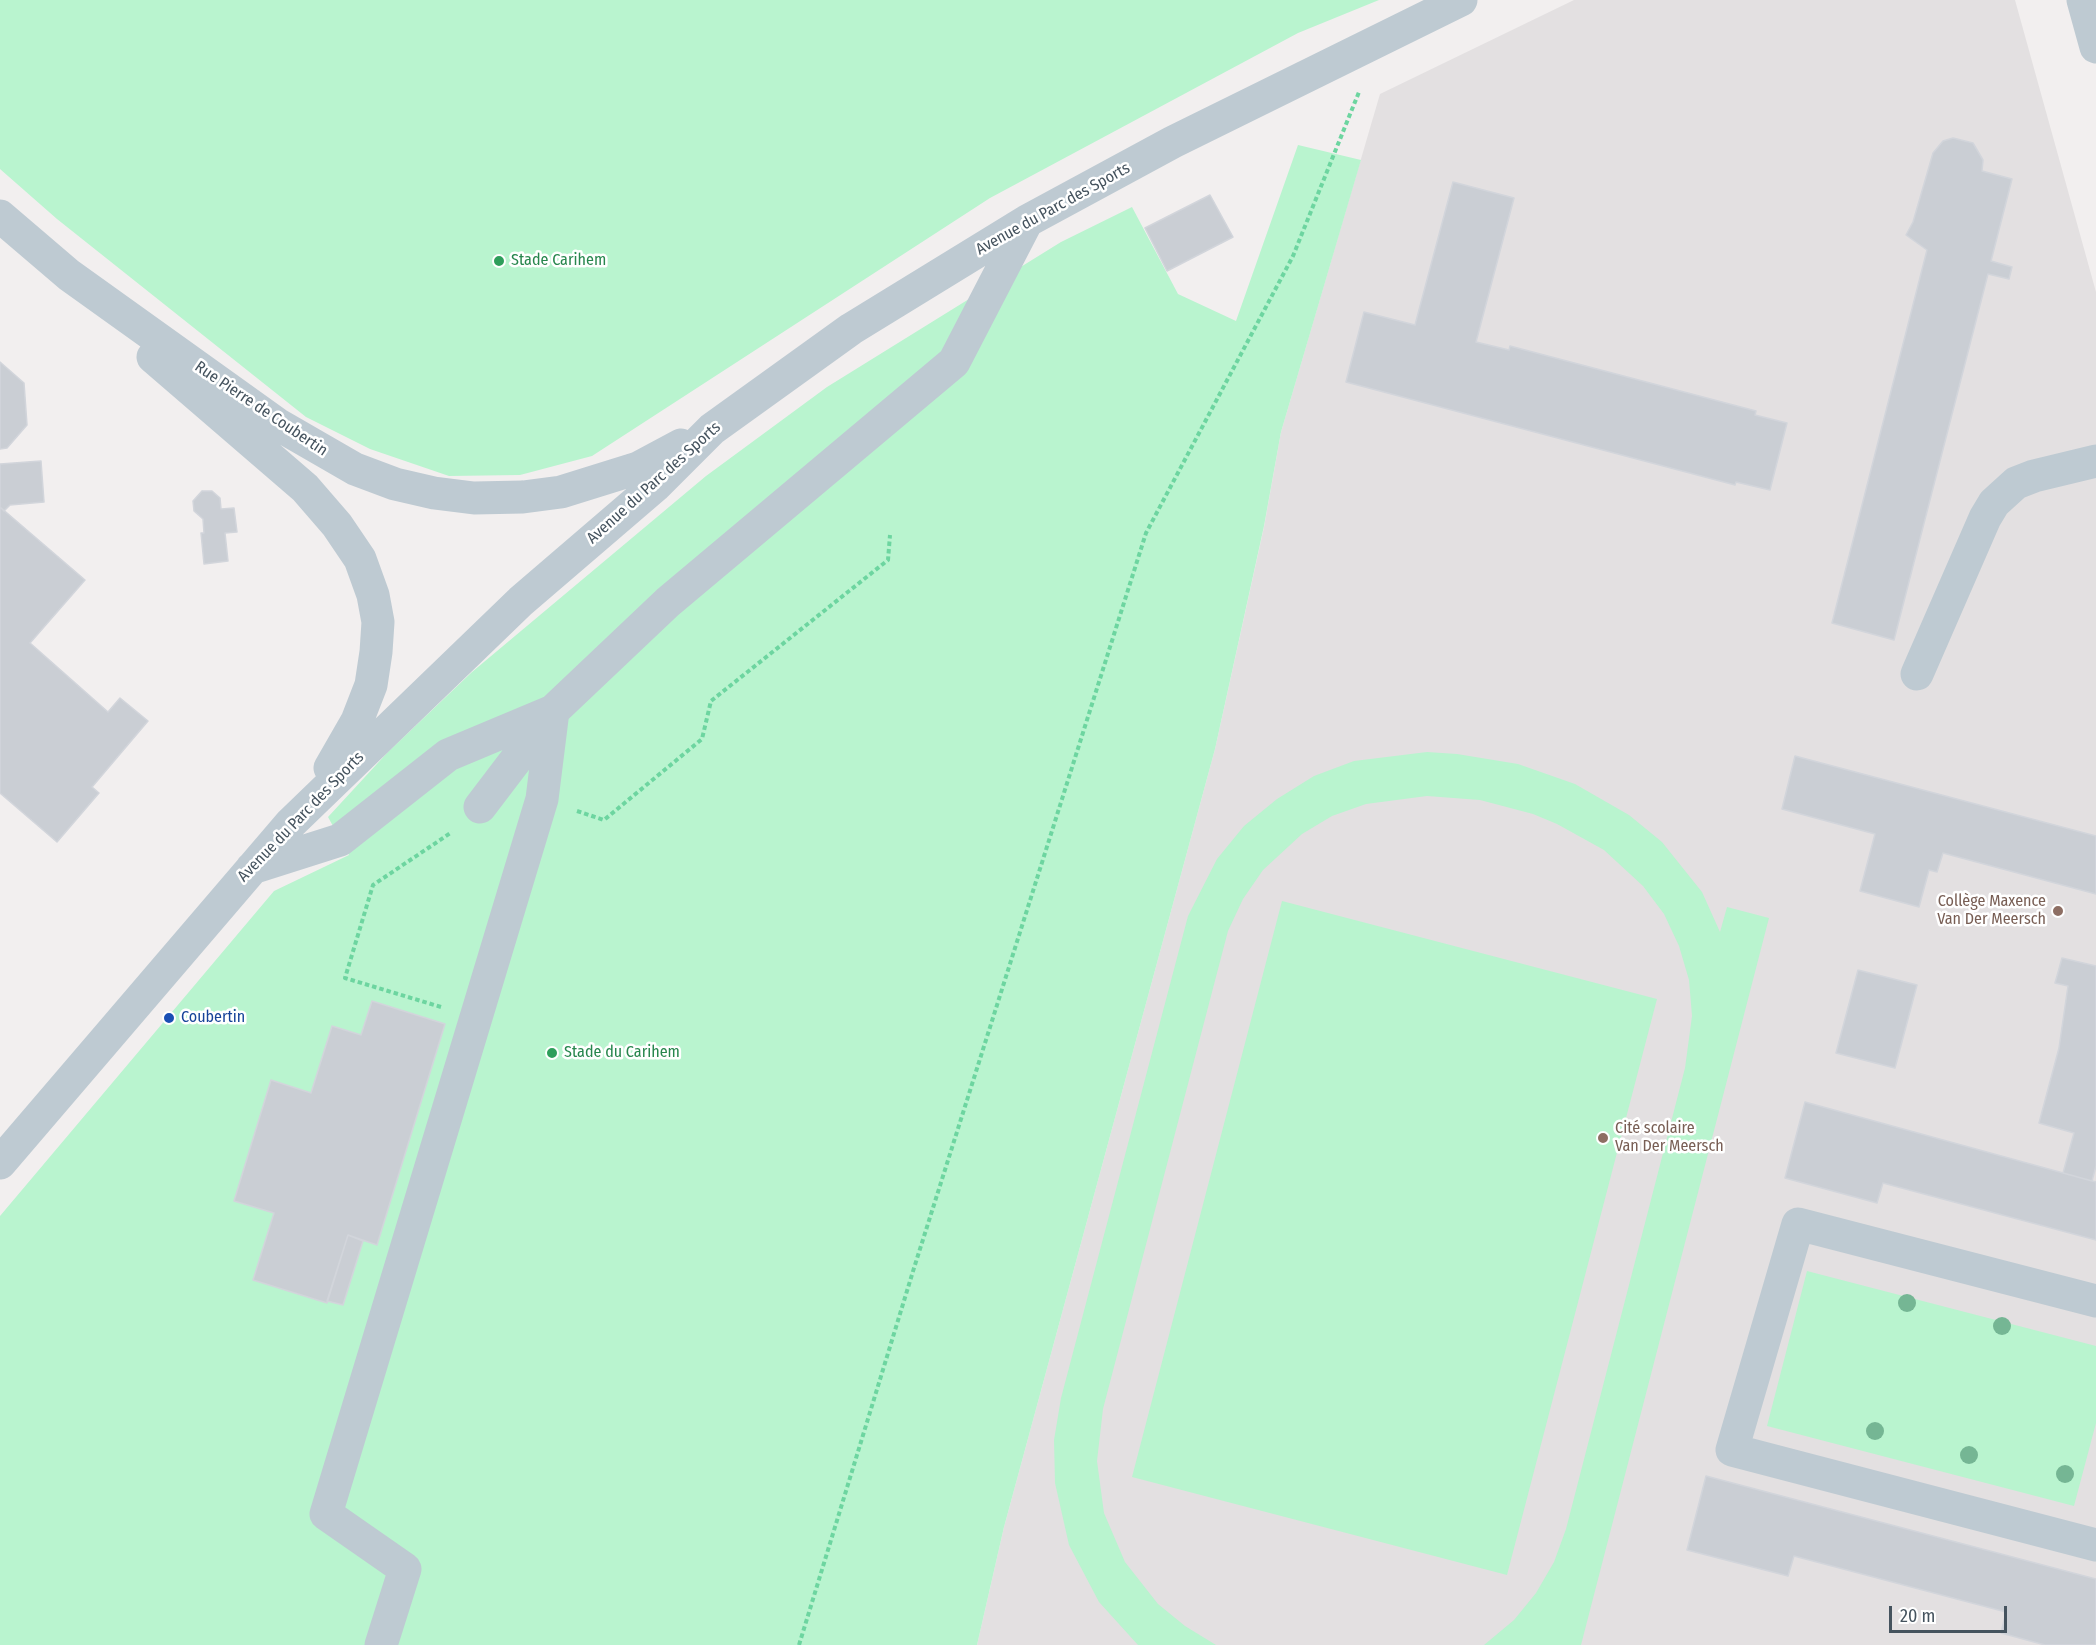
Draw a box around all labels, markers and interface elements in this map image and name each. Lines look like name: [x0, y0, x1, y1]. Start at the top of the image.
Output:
street label: Avenue du Parc des Sports: [973, 159, 1133, 259]
place label: Stade Carihem: [511, 251, 606, 271]
marker: Stade Carihem: [492, 254, 506, 268]
street label: Rue Pierre de Coubertin: [191, 357, 331, 461]
street label: Avenue du Parc des Sports: [583, 418, 725, 548]
street label: Avenue du Parc des Sports: [234, 748, 368, 886]
place label: Collège Maxence Van Der Meersch: [1937, 892, 2046, 930]
marker: Collège Maxence Van Der Meersch: [2051, 904, 2065, 918]
place label: Coubertin: [181, 1008, 245, 1028]
marker: Coubertin: [162, 1011, 176, 1025]
place label: Stade du Carihem: [564, 1043, 680, 1063]
marker: Stade du Carihem: [545, 1046, 559, 1060]
place label: Cité scolaire Van Der Meersch: [1615, 1119, 1724, 1157]
marker: Cité scolaire Van Der Meersch: [1596, 1131, 1610, 1145]
scale bar: [1892, 1594, 2010, 1632]
text: 20 m: [1900, 1605, 1935, 1627]

